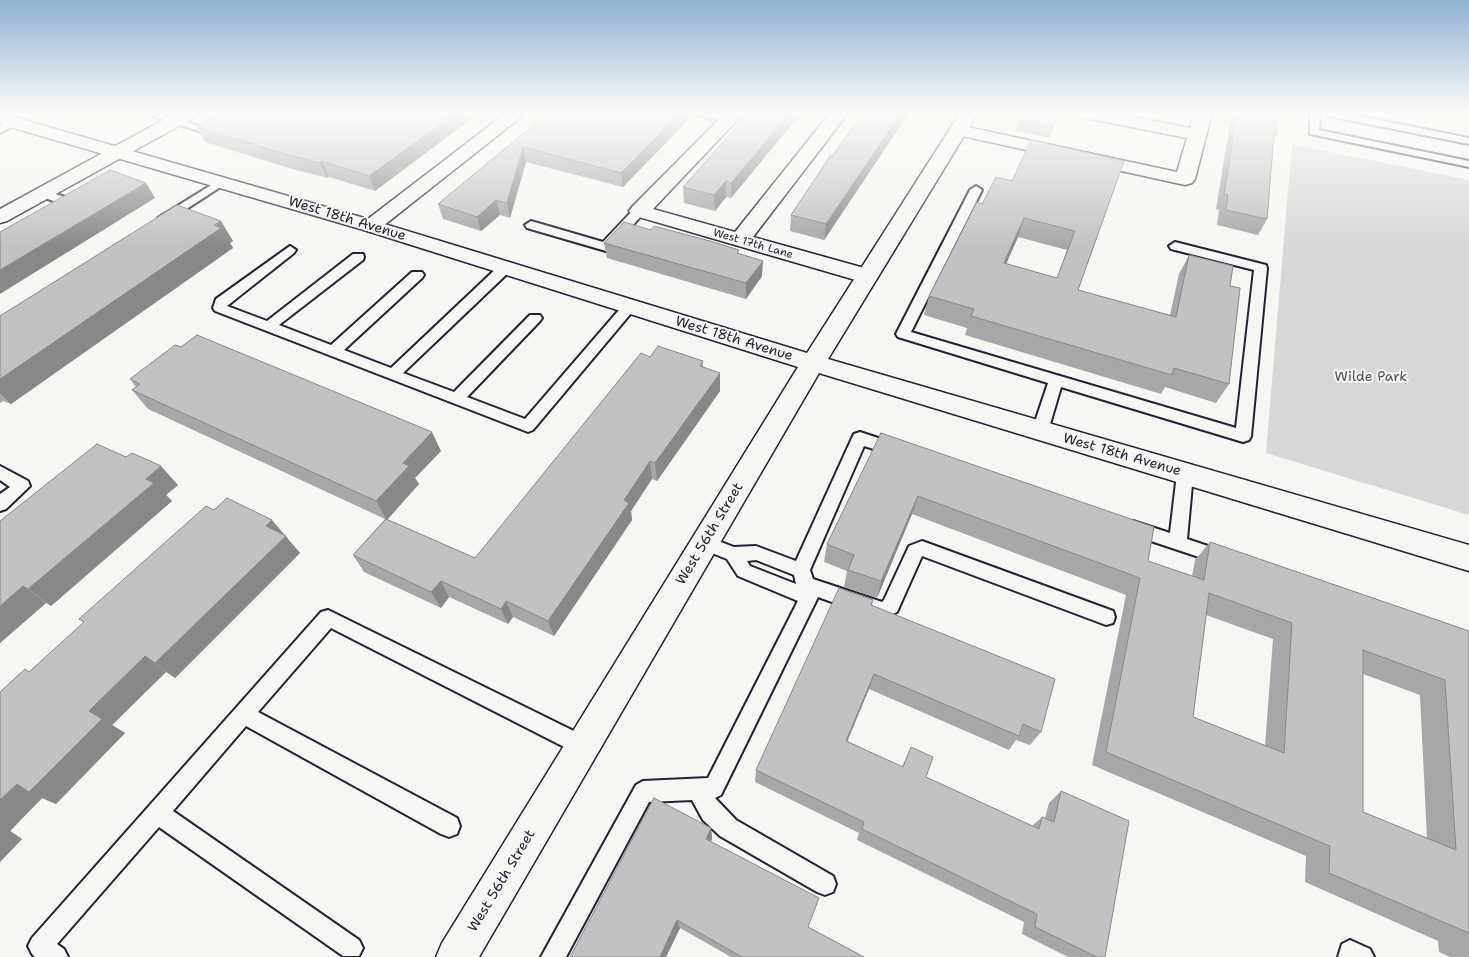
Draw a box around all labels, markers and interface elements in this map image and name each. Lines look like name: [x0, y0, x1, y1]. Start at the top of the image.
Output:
street label: West 18th Avenue: [286, 193, 408, 245]
street label: West 17th Lane: [712, 226, 794, 262]
street label: West 18th Avenue: [673, 313, 795, 365]
park label: Wilde Park: [1335, 369, 1407, 385]
street label: West 18th Avenue: [1061, 430, 1183, 480]
street label: West 56th Street: [673, 480, 747, 588]
street label: West 56th Street: [465, 827, 539, 935]

